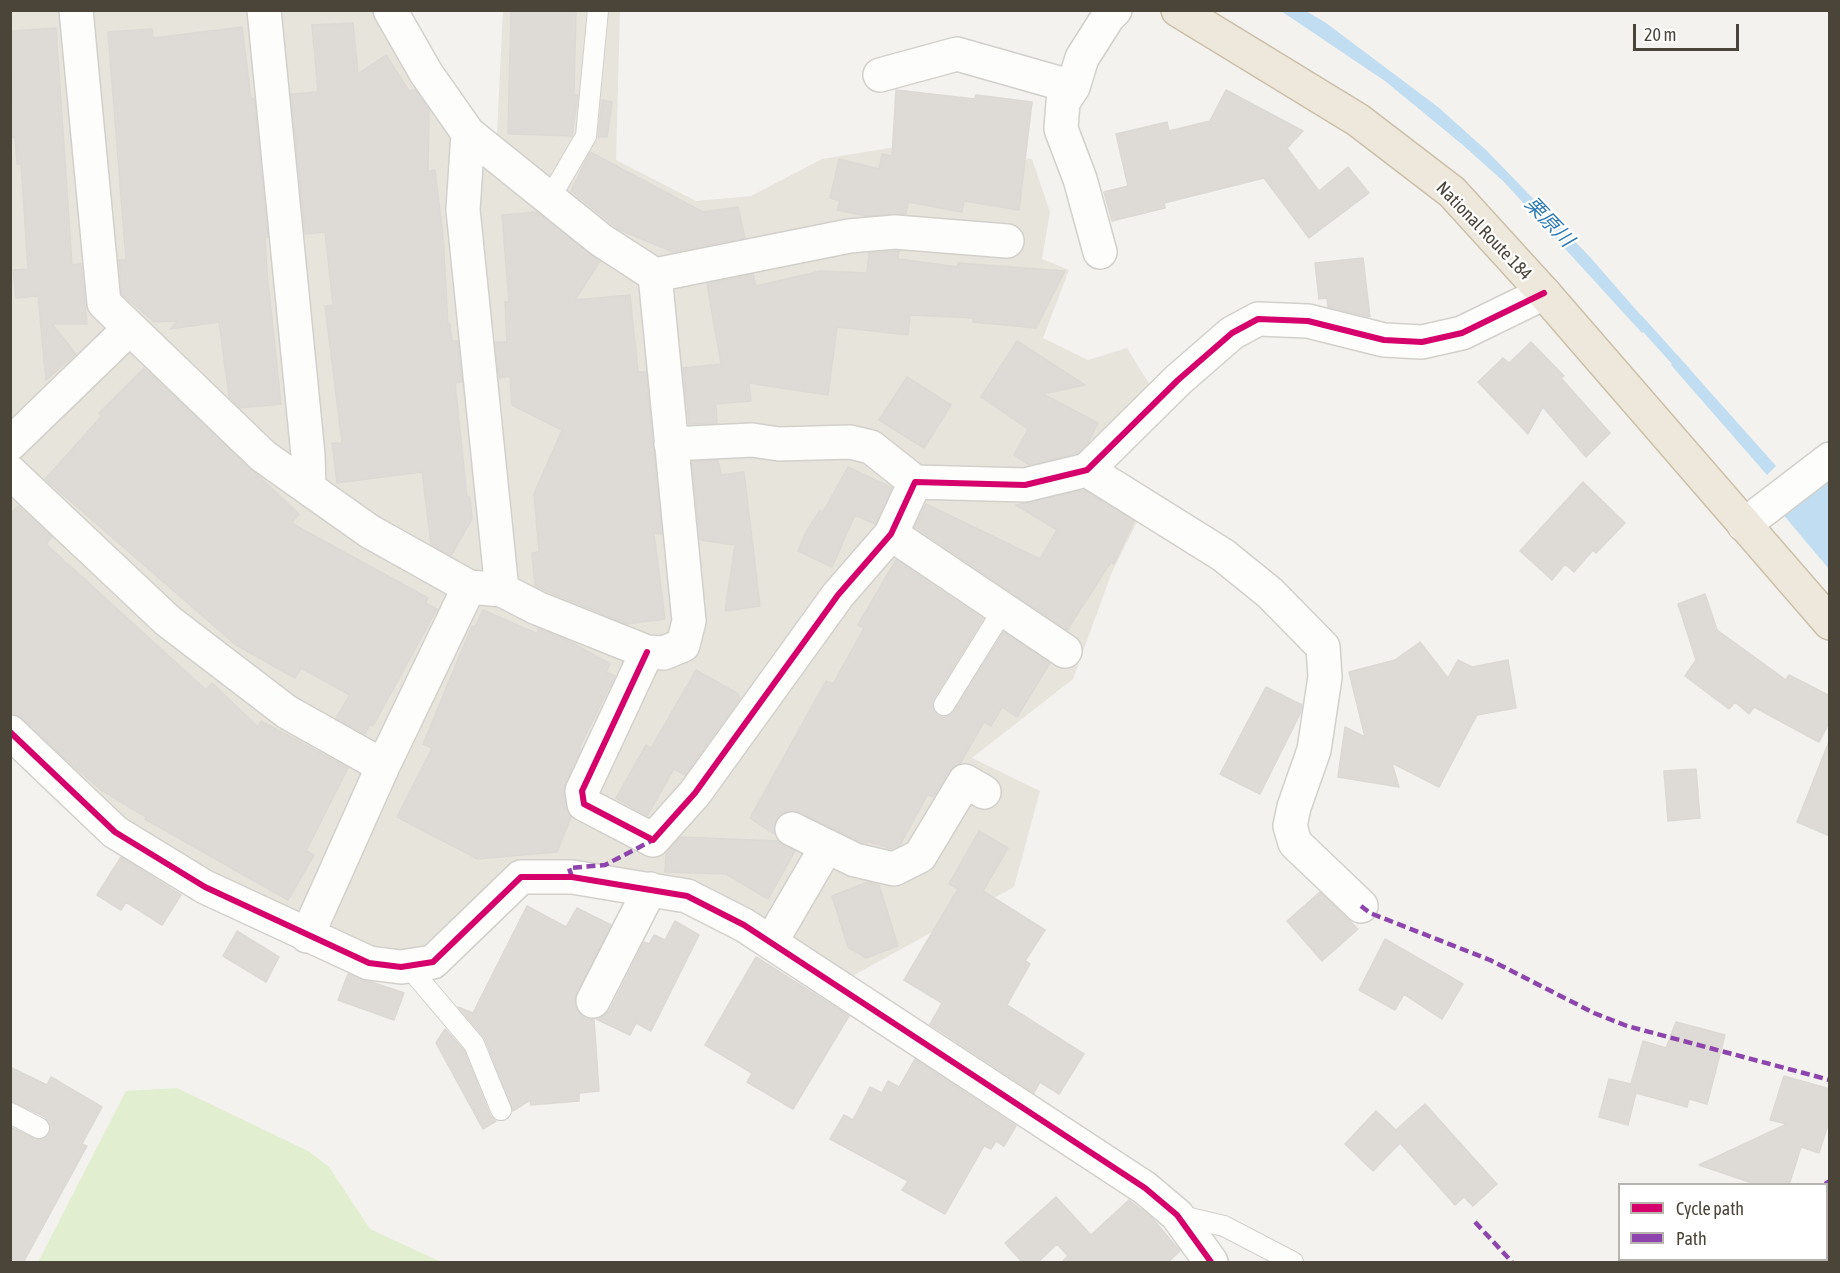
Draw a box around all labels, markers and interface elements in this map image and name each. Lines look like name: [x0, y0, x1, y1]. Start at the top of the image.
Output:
scale bar: [1636, 12, 1742, 50]
text: 20 m: [1644, 24, 1676, 45]
street label: National Route 184: [1432, 177, 1536, 285]
water label: 栗原川: [1520, 192, 1578, 252]
legend: [1618, 1183, 1828, 1261]
text: Cycle path: [1676, 1198, 1744, 1219]
text: Path: [1676, 1228, 1707, 1249]

